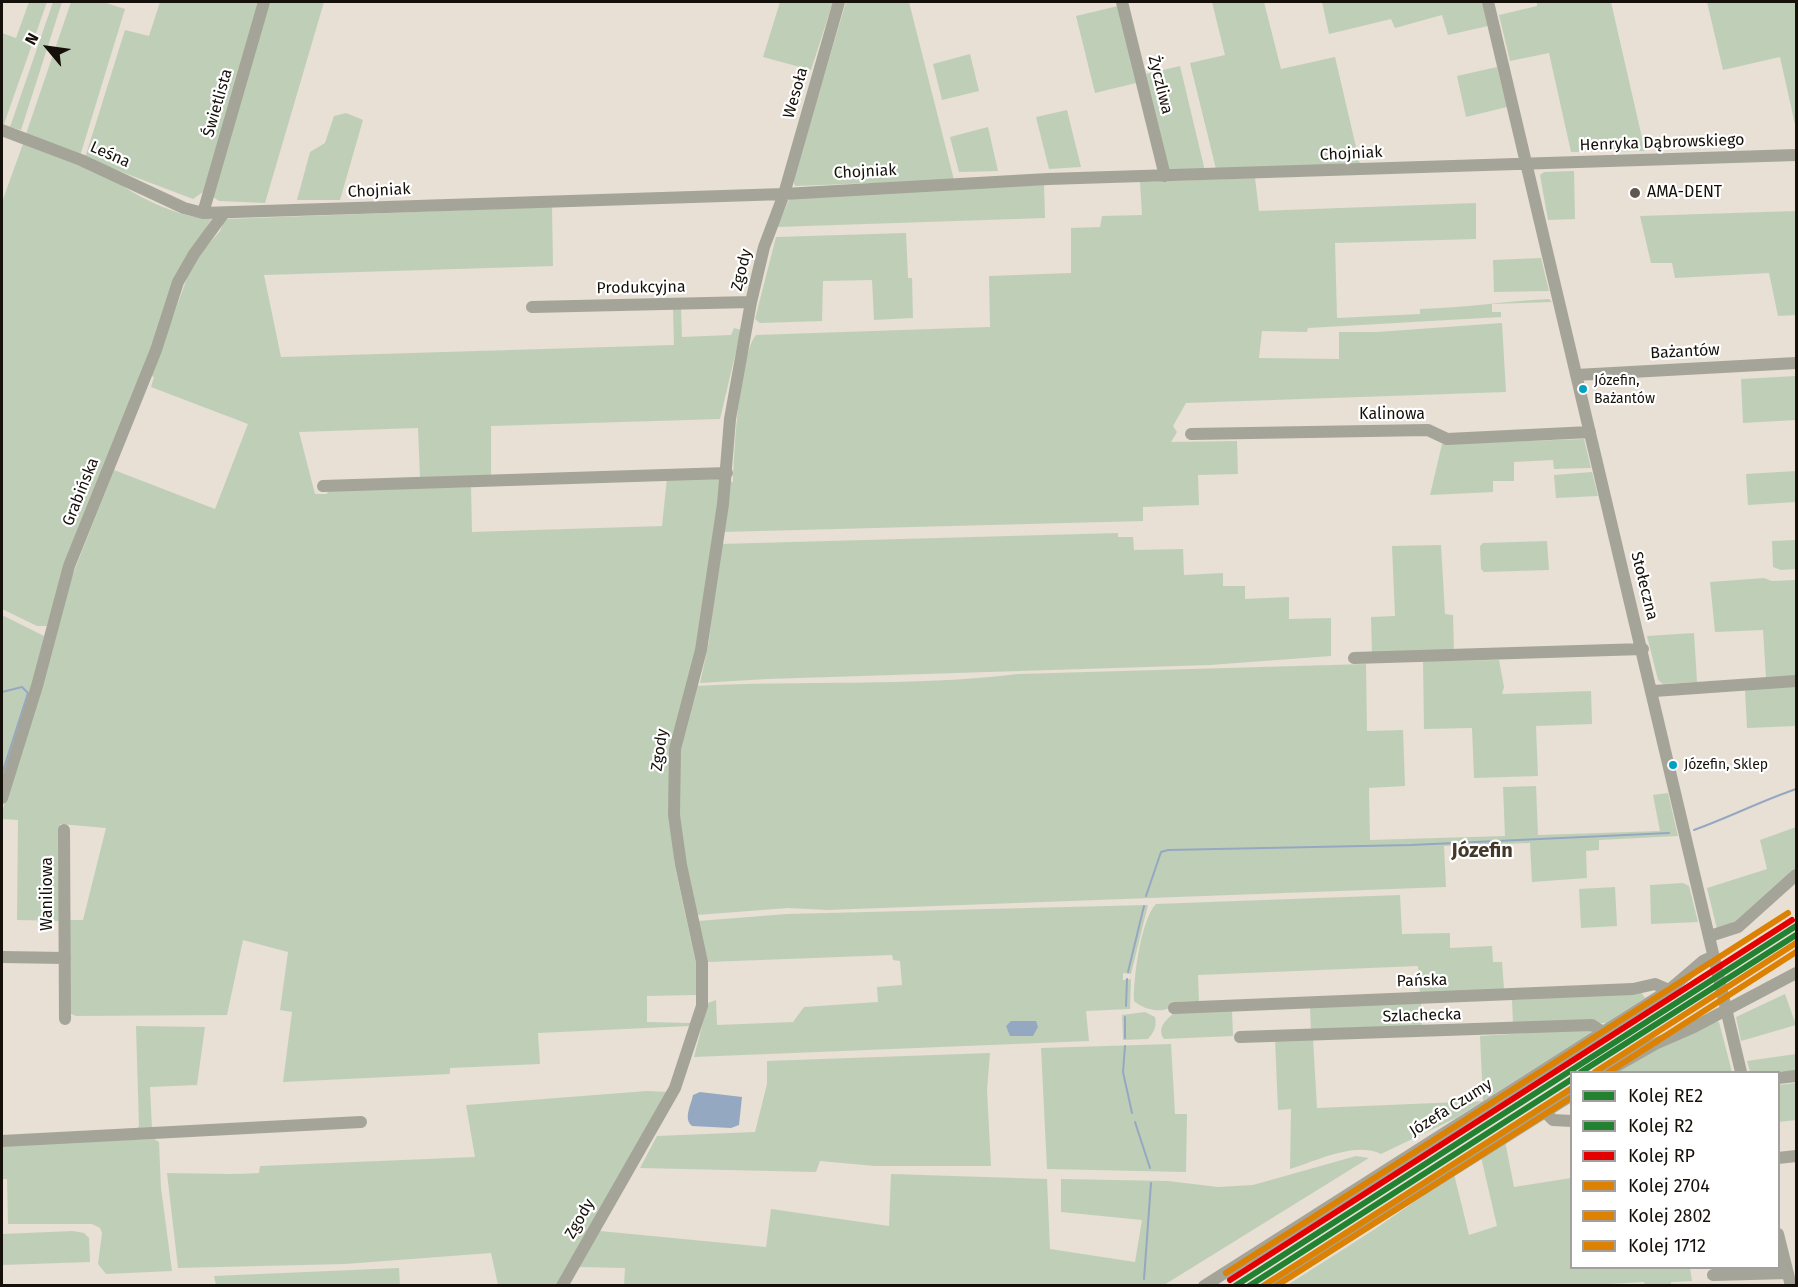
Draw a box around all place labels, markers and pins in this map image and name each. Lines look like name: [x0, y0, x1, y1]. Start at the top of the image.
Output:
place label: AMA-DENT: [1647, 183, 1722, 203]
marker: AMA-DENT: [1628, 186, 1642, 200]
place label: Józefin, Bażantów: [1594, 373, 1655, 406]
marker: Józefin, Bażantów: [1577, 383, 1589, 395]
place label: Józefin, Sklep: [1684, 757, 1768, 773]
marker: Józefin, Sklep: [1667, 759, 1679, 771]

